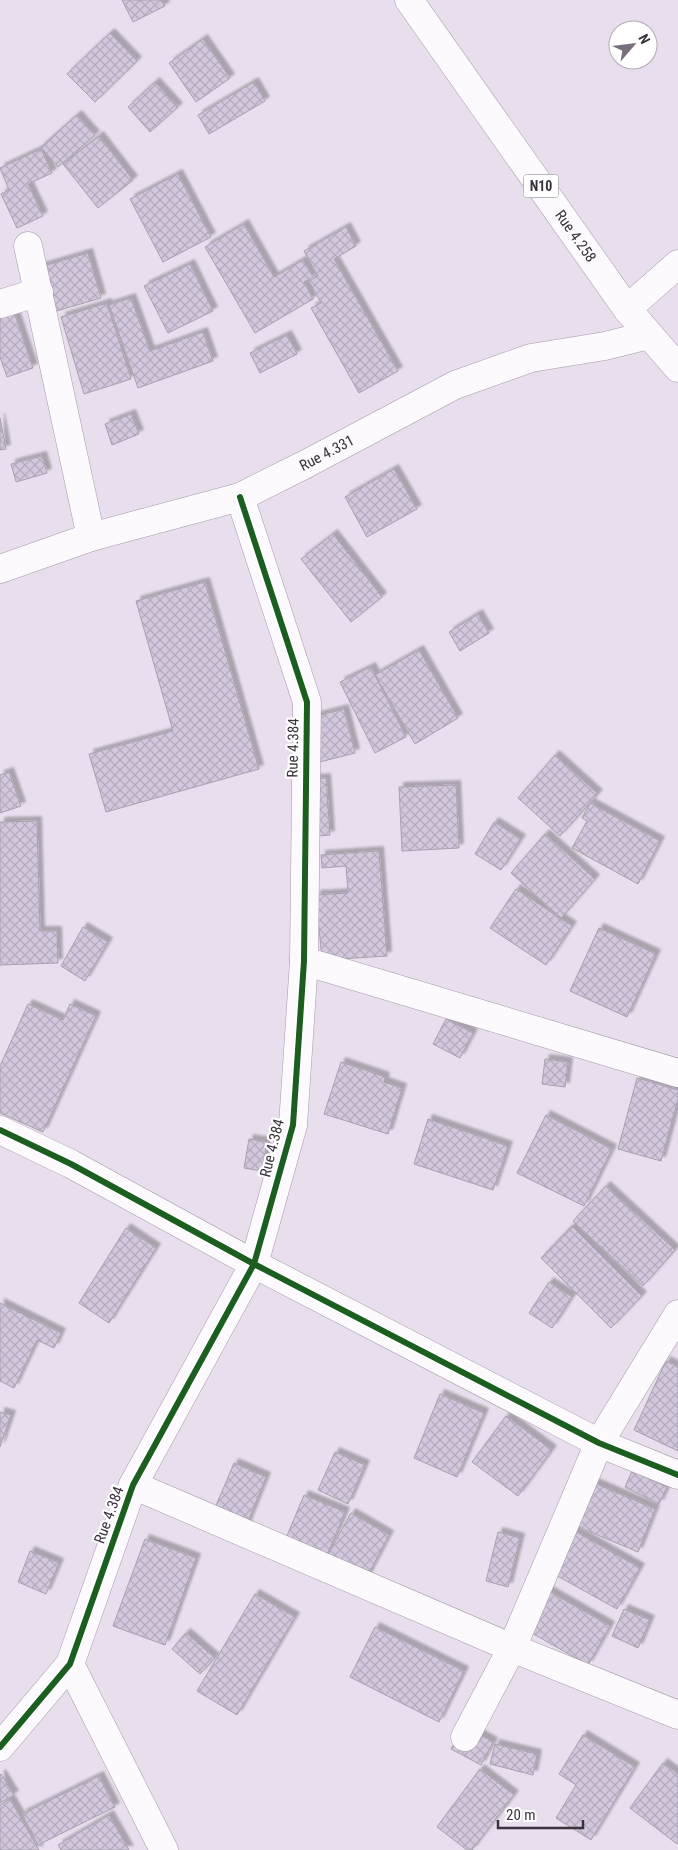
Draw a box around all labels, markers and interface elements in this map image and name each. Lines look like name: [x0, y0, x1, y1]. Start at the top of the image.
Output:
north arrow: [608, 20, 658, 70]
text: N: [635, 31, 654, 46]
road number: N10: [524, 175, 558, 198]
street label: Rue 4.258: [551, 207, 600, 266]
street label: Rue 4.331: [296, 431, 357, 475]
street label: Rue 4.384: [283, 718, 303, 778]
street label: Rue 4.384: [256, 1117, 288, 1179]
street label: Rue 4.384: [90, 1484, 128, 1546]
scale bar: [498, 1798, 583, 1830]
text: 20 m: [506, 1806, 536, 1824]

